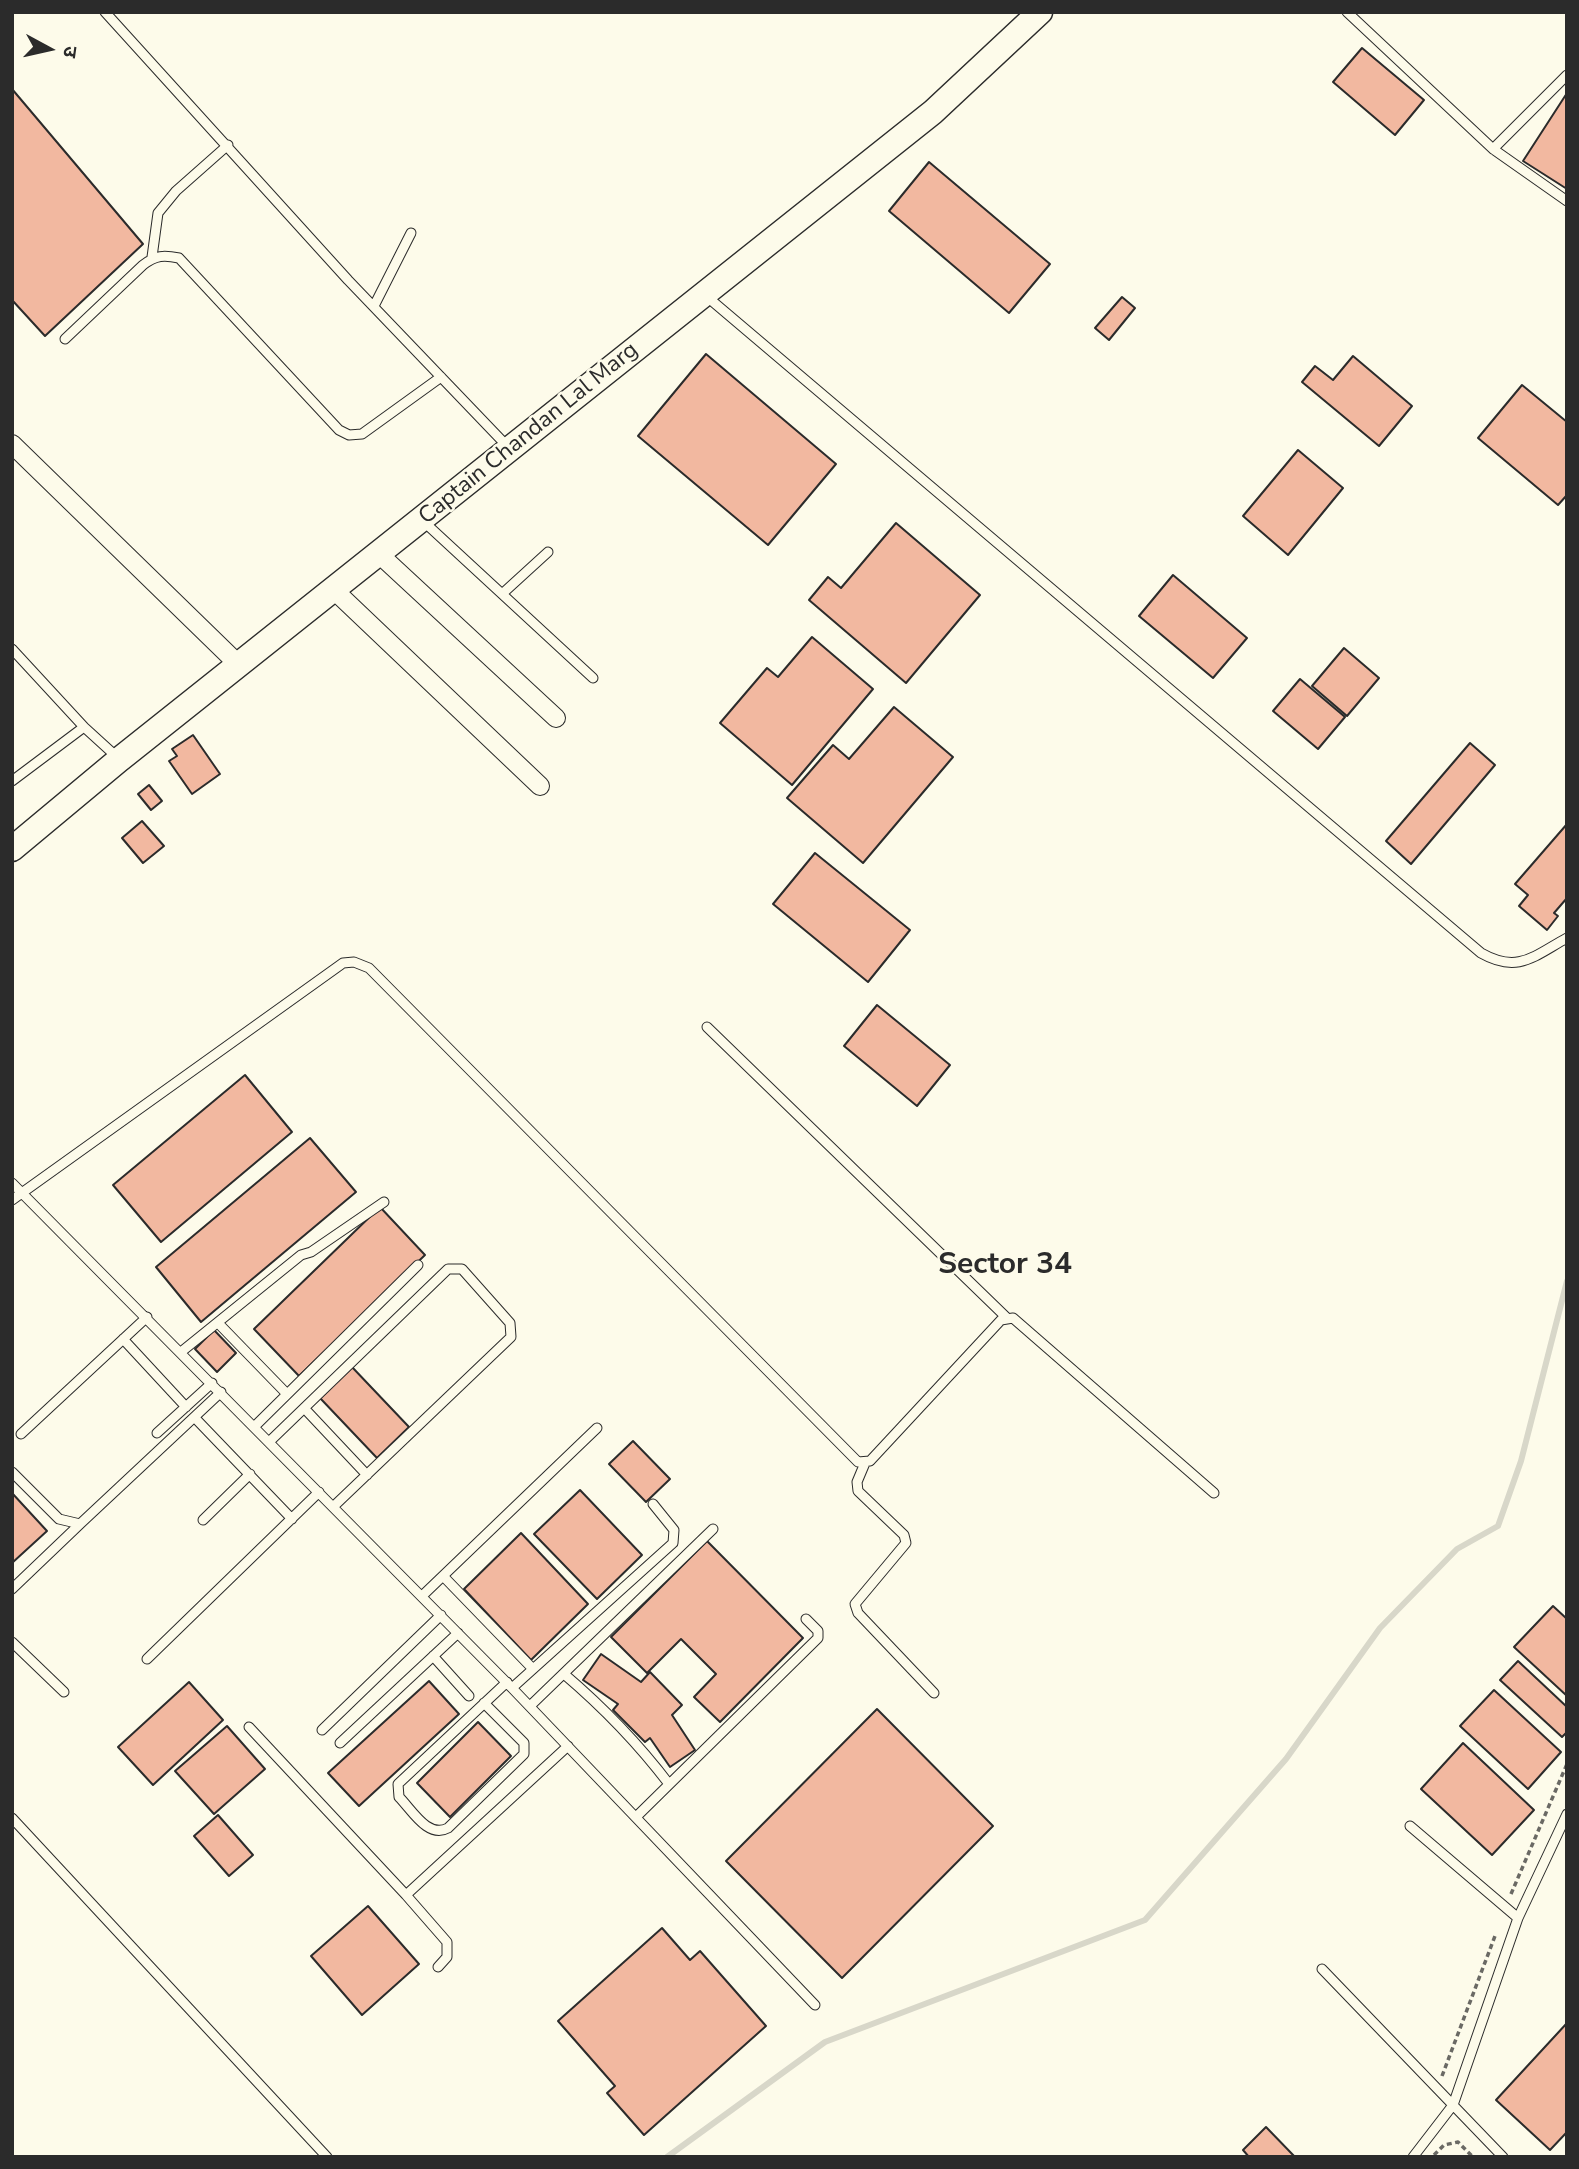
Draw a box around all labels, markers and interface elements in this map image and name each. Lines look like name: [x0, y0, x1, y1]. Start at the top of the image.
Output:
north arrow: [14, 14, 84, 84]
text: उ: [56, 45, 83, 59]
street label: Captain Chandan Lal Marg: [414, 337, 644, 531]
district label: Sector 34: [938, 1248, 1072, 1284]

